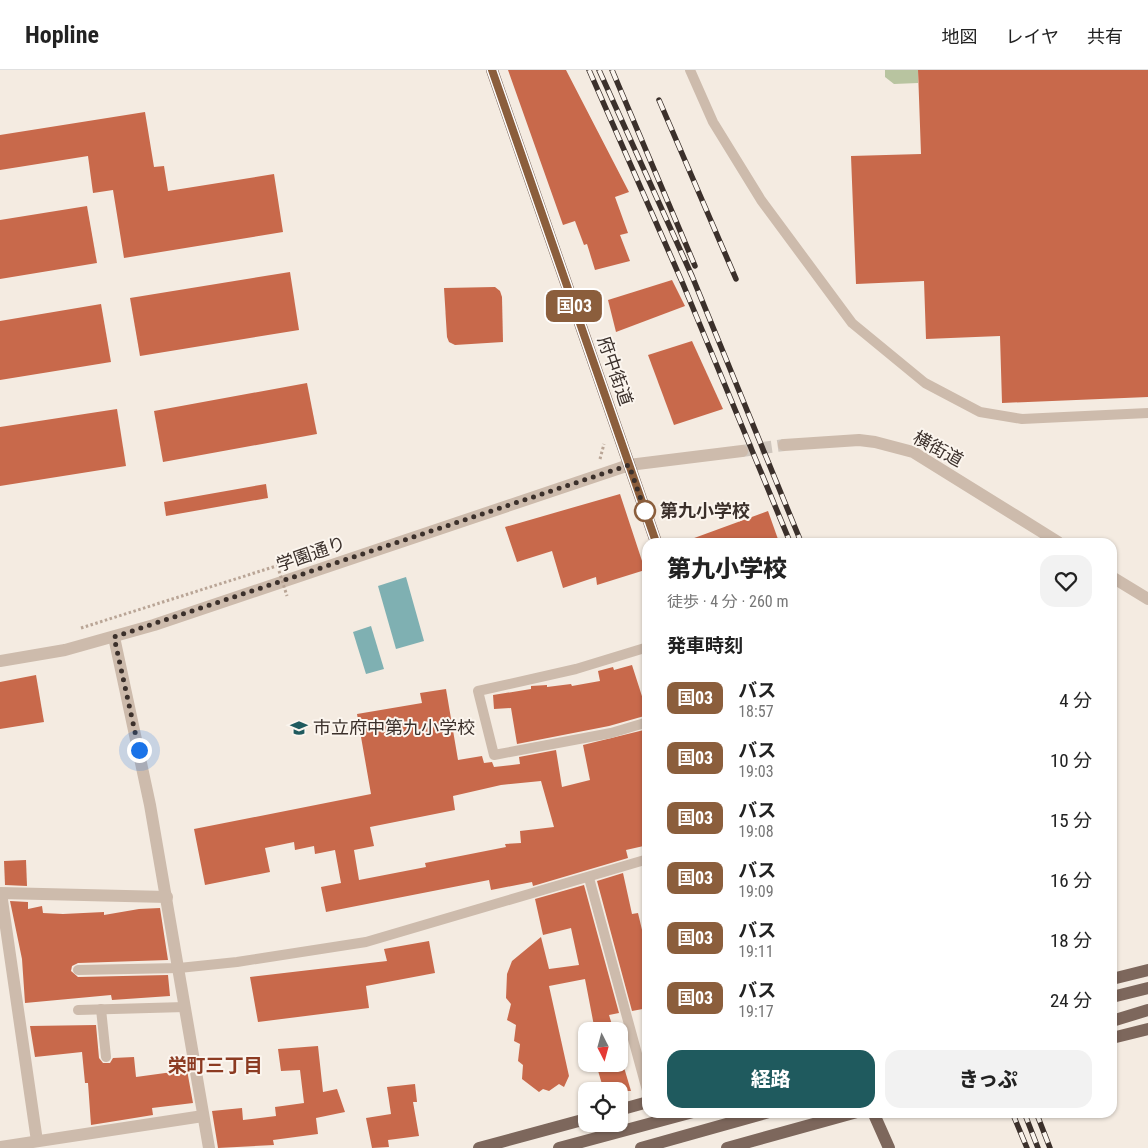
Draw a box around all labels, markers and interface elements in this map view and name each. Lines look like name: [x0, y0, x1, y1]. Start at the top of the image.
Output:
text: Hopline: [25, 21, 99, 49]
text: 地図: [942, 26, 978, 47]
text: レイヤ: [1006, 26, 1059, 47]
text: 共有: [1087, 26, 1123, 47]
line badge: 国03: [545, 290, 603, 322]
text: 国03: [556, 295, 592, 316]
street label: 府中街道: [594, 333, 637, 408]
street label: 横街道: [910, 426, 967, 471]
marker: 第九小学校: [634, 500, 656, 522]
place label: 第九小学校: [660, 500, 750, 521]
street label: 学園通り: [273, 532, 348, 575]
text: 第九小学校: [667, 555, 787, 583]
button: heart: [1040, 555, 1092, 607]
text: 徒歩 · 4 分 · 260 m: [667, 592, 788, 611]
text: 発車時刻: [667, 634, 743, 657]
text: バス: [738, 679, 776, 702]
text: 国03: [677, 687, 713, 708]
text: 4 分: [1059, 689, 1092, 712]
text: 18:57: [738, 702, 774, 721]
place label: 市立府中第九小学校: [313, 717, 475, 738]
school or university icon: 市立府中第九小学校: [289, 718, 309, 738]
your location: [127, 738, 152, 763]
text: バス: [738, 739, 776, 762]
text: 国03: [677, 747, 713, 768]
text: 10 分: [1050, 749, 1092, 772]
text: 19:03: [738, 762, 774, 781]
text: バス: [738, 799, 776, 822]
text: 国03: [677, 807, 713, 828]
text: 15 分: [1050, 809, 1092, 832]
text: 19:08: [738, 822, 774, 841]
text: バス: [738, 859, 776, 882]
text: 国03: [677, 867, 713, 888]
text: 16 分: [1050, 869, 1092, 892]
text: 19:09: [738, 882, 774, 901]
text: バス: [738, 919, 776, 942]
text: 国03: [677, 927, 713, 948]
text: 18 分: [1050, 929, 1092, 952]
text: 19:11: [738, 942, 774, 961]
text: バス: [738, 979, 776, 1002]
text: 国03: [677, 987, 713, 1008]
text: 24 分: [1050, 989, 1092, 1012]
text: 19:17: [738, 1002, 774, 1021]
north arrow: [578, 1022, 628, 1072]
map controls: [578, 1022, 628, 1132]
button: 経路: [667, 1050, 875, 1108]
button: きっぷ: [885, 1050, 1092, 1108]
district label: 栄町三丁目: [167, 1054, 263, 1077]
button: locate: [578, 1082, 628, 1132]

